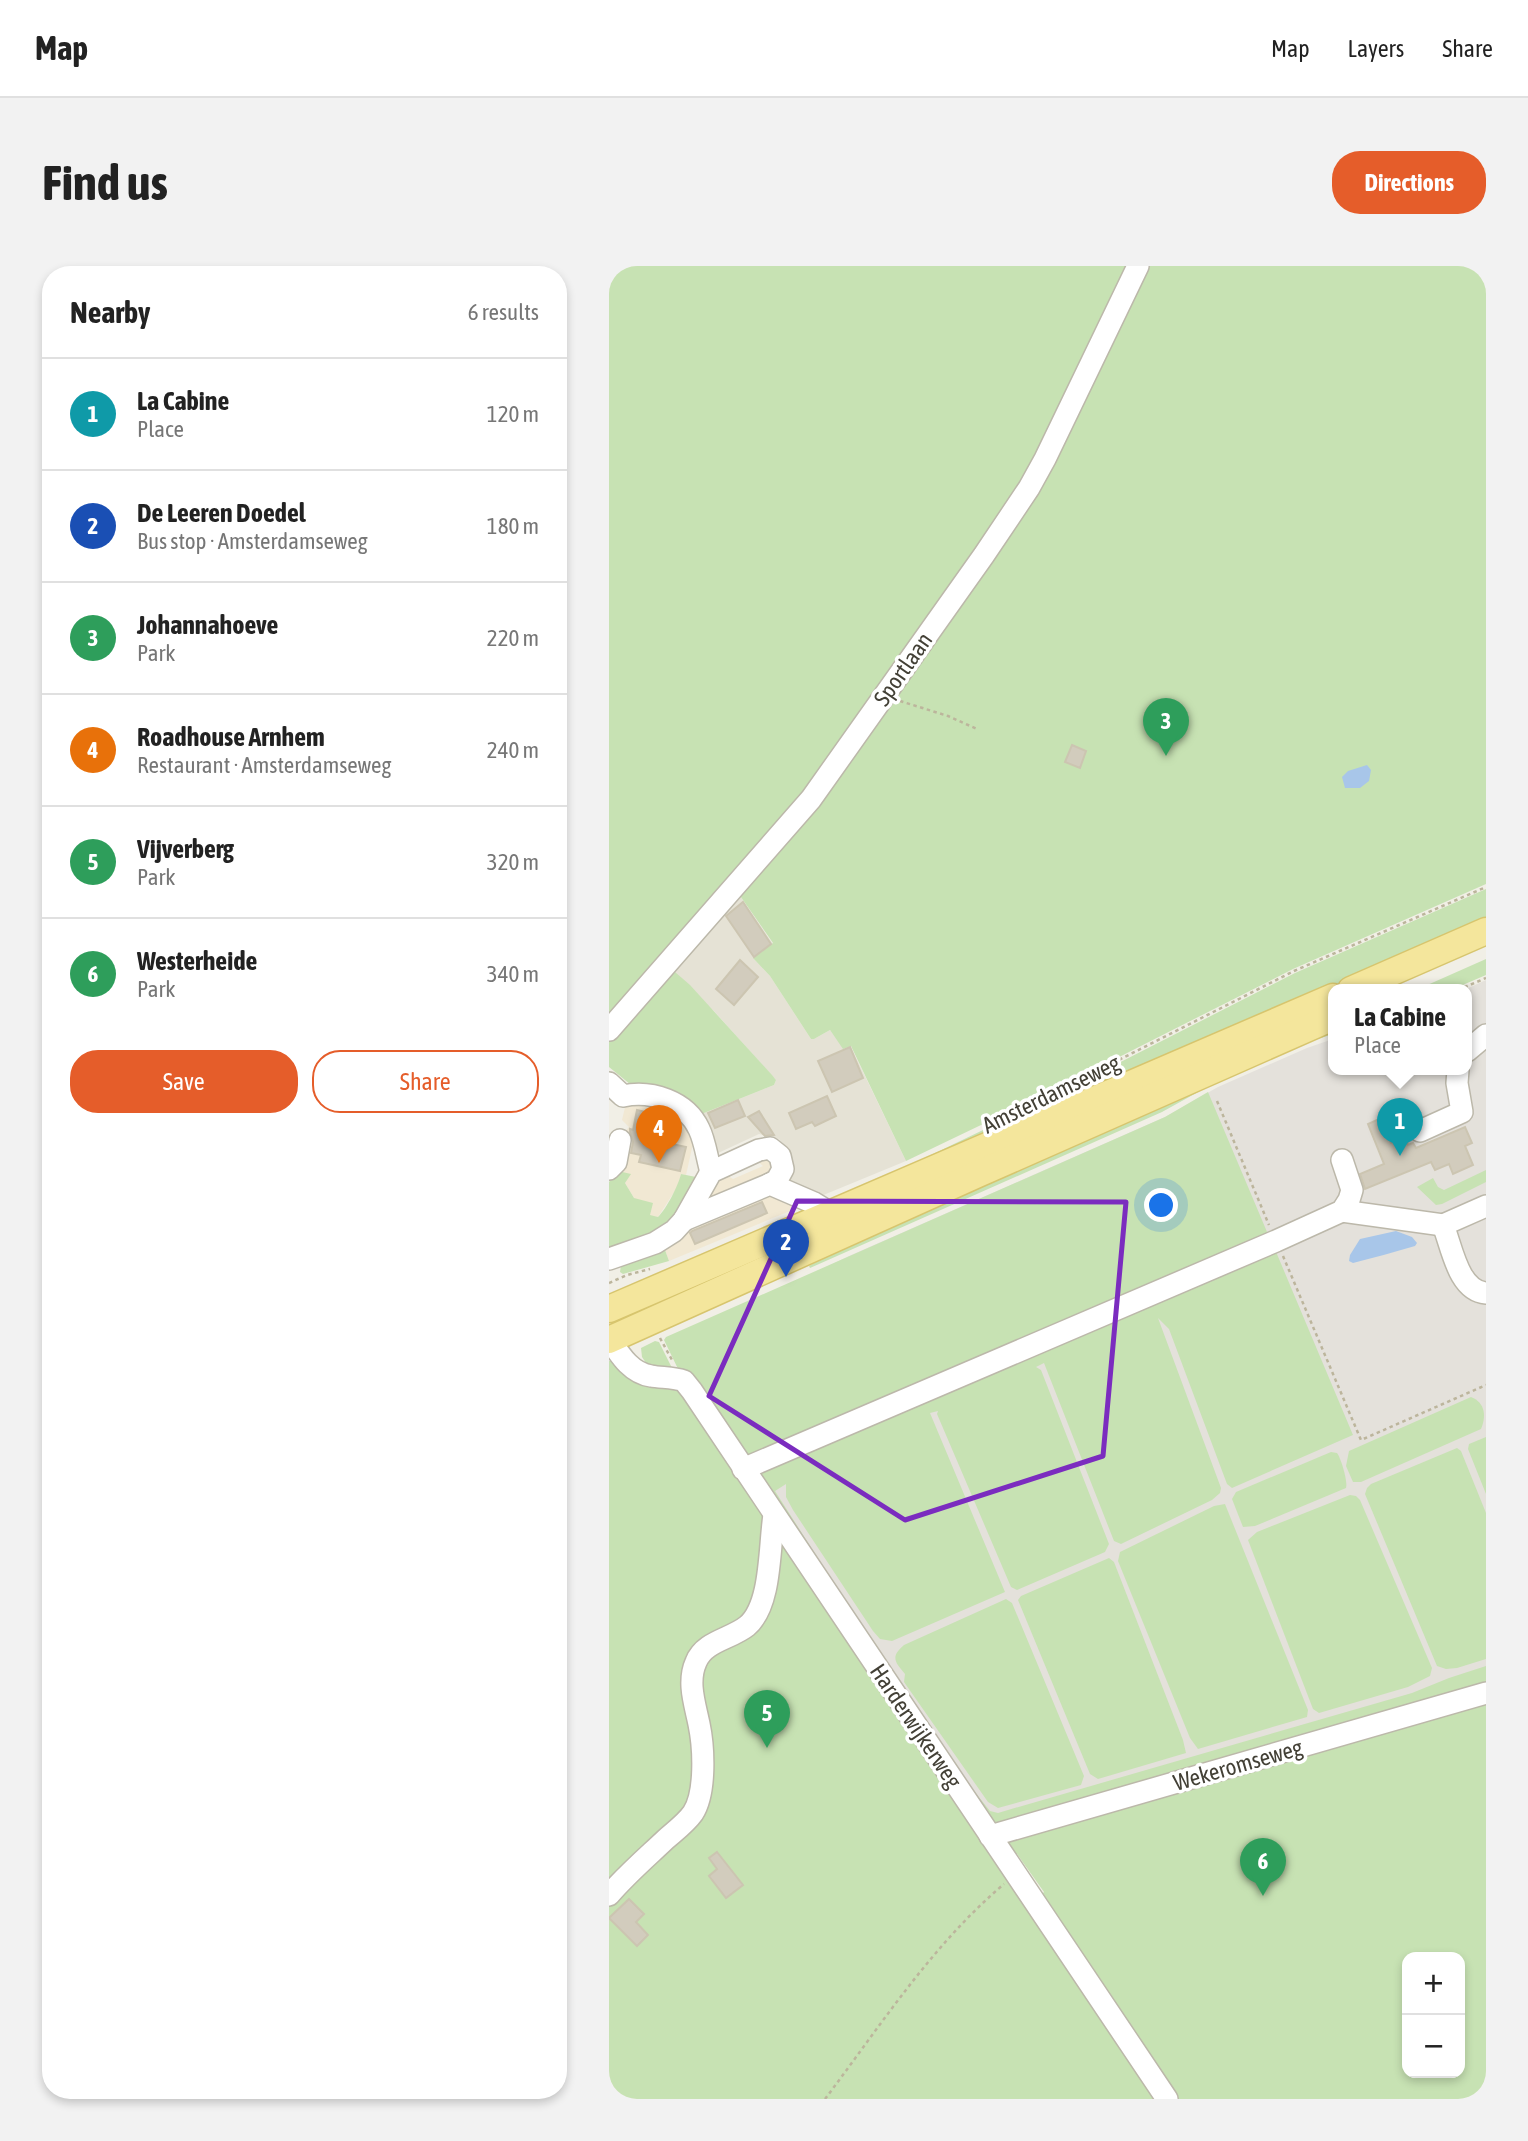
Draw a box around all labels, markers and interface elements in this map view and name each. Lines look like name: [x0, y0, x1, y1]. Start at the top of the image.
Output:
text: Map: [35, 29, 88, 67]
text: Map: [1271, 35, 1310, 62]
text: Layers: [1348, 35, 1404, 62]
text: Share: [1442, 35, 1493, 62]
button: Directions: [1332, 151, 1486, 214]
text: Find us: [42, 154, 168, 210]
text: Nearby: [70, 295, 150, 329]
text: 6 results: [468, 299, 539, 325]
text: La Cabine: [137, 386, 229, 416]
text: 1: [88, 401, 98, 427]
text: 120 m: [487, 401, 539, 427]
text: Place: [137, 416, 184, 442]
text: De Leeren Doedel: [137, 498, 306, 528]
text: 2: [88, 513, 98, 539]
text: 180 m: [487, 513, 539, 539]
text: Bus stop · Amsterdamseweg: [137, 528, 368, 554]
text: Johannahoeve: [137, 610, 278, 640]
text: 3: [88, 625, 98, 651]
text: 220 m: [487, 625, 539, 651]
street label: Sportlaan: [868, 627, 938, 711]
text: Park: [137, 640, 175, 666]
pin: 3: [1143, 698, 1189, 756]
text: Roadhouse Arnhem: [137, 722, 325, 752]
text: 4: [88, 737, 98, 763]
text: 240 m: [487, 737, 539, 763]
text: Restaurant · Amsterdamseweg: [137, 752, 391, 778]
text: Vijverberg: [137, 834, 234, 864]
text: 5: [88, 849, 98, 875]
text: 320 m: [487, 849, 539, 875]
text: Park: [137, 864, 175, 890]
text: Westerheide: [137, 946, 257, 976]
text: 6: [88, 961, 98, 987]
text: 340 m: [487, 961, 539, 987]
text: Park: [137, 976, 175, 1002]
popup: [1328, 984, 1472, 1075]
text: La Cabine: [1354, 1002, 1446, 1032]
text: Place: [1354, 1032, 1401, 1058]
street label: Amsterdamseweg: [978, 1049, 1124, 1139]
button: Save: [70, 1050, 298, 1113]
button: Share: [312, 1050, 539, 1113]
pin: 1: [1377, 1098, 1423, 1156]
pin: 4: [636, 1105, 682, 1163]
your location: [1144, 1188, 1178, 1222]
pin: 2: [763, 1219, 809, 1277]
street label: Harderwijkerweg: [865, 1659, 967, 1793]
pin: 5: [744, 1690, 790, 1748]
street label: Wekeromseweg: [1171, 1734, 1306, 1796]
pin: 6: [1240, 1838, 1286, 1896]
map controls: [1402, 1952, 1465, 2078]
button: +: [1402, 1952, 1465, 2015]
button: −: [1402, 2015, 1465, 2078]

